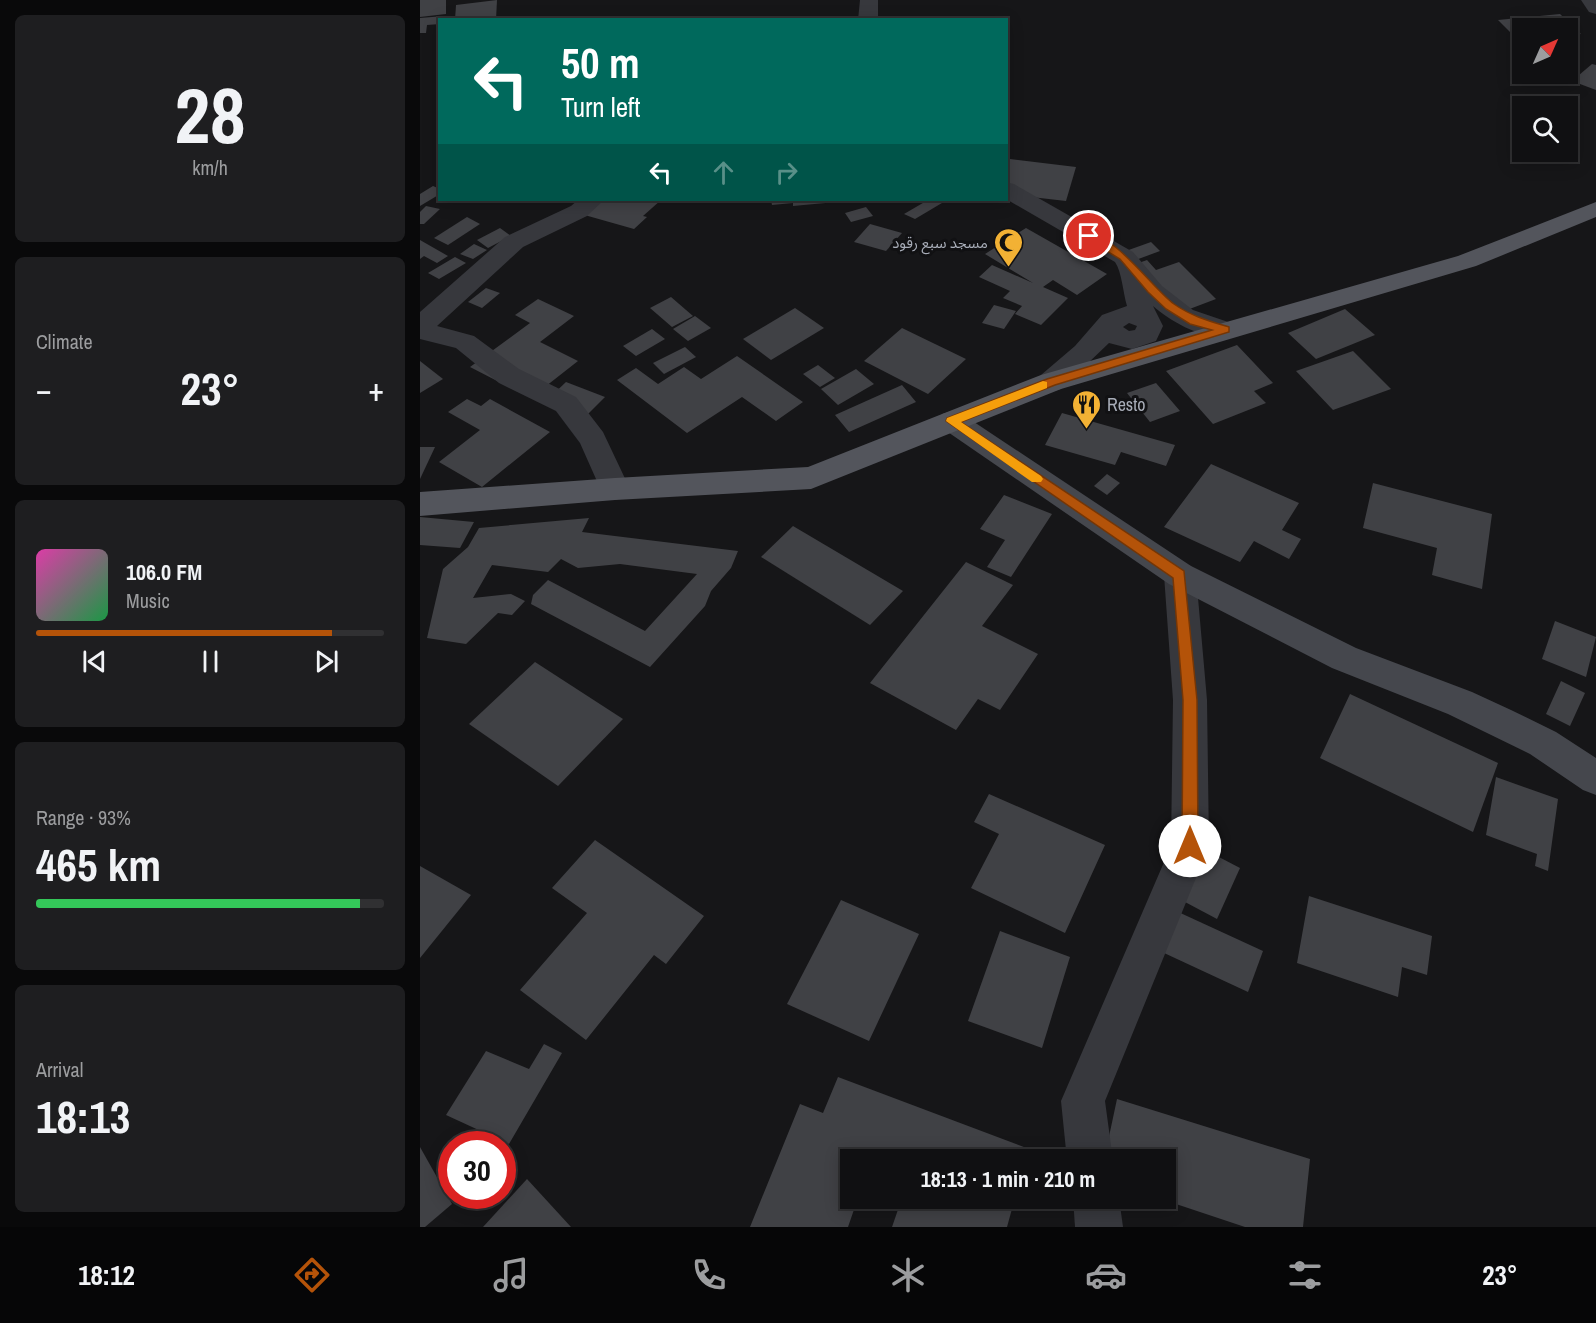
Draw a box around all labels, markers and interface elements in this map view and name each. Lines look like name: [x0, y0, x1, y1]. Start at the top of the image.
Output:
north arrow: [1512, 18, 1578, 84]
map controls: [1512, 18, 1578, 162]
text: 50 m: [561, 35, 640, 91]
icon: left: [462, 42, 540, 120]
text: 28: [174, 62, 246, 167]
text: Turn left: [561, 89, 640, 125]
button: search: [1512, 96, 1578, 162]
text: km/h: [192, 154, 228, 181]
icon: left: [644, 156, 677, 189]
icon: ahead: [707, 156, 740, 189]
icon: right: [770, 156, 803, 189]
pin: [1063, 210, 1114, 261]
icon: arrive: [1072, 219, 1105, 252]
mosque icon: مسجد سبع رقود: [993, 226, 1025, 268]
place label: مسجد سبع رقود: [892, 232, 988, 255]
text: Climate: [36, 328, 93, 355]
text: 23°: [180, 358, 240, 419]
text: −: [36, 367, 52, 411]
text: +: [368, 367, 384, 411]
restaurant icon: Resto: [1070, 388, 1102, 430]
place label: Resto: [1107, 392, 1146, 417]
text: 106.0 FM: [126, 557, 202, 587]
text: Music: [126, 587, 170, 614]
icon: previous: [78, 645, 111, 678]
icon: pause: [194, 645, 227, 678]
icon: next: [310, 645, 343, 678]
text: Range · 93%: [36, 804, 131, 831]
position arrow: [1158, 814, 1222, 878]
text: 465 km: [36, 834, 161, 895]
text: Arrival: [36, 1056, 83, 1083]
text: 18:13: [36, 1086, 130, 1147]
speed limit sign: 30: [438, 1131, 516, 1209]
text: 18:13 · 1 min · 210 m: [921, 1164, 1095, 1194]
icon: directions: [291, 1254, 333, 1296]
icon: music: [490, 1254, 532, 1296]
icon: phone: [688, 1254, 730, 1296]
icon: climate: [887, 1254, 929, 1296]
icon: car: [1085, 1254, 1127, 1296]
icon: filters: [1284, 1254, 1326, 1296]
text: 18:12: [78, 1257, 135, 1293]
text: 23°: [1482, 1257, 1518, 1293]

